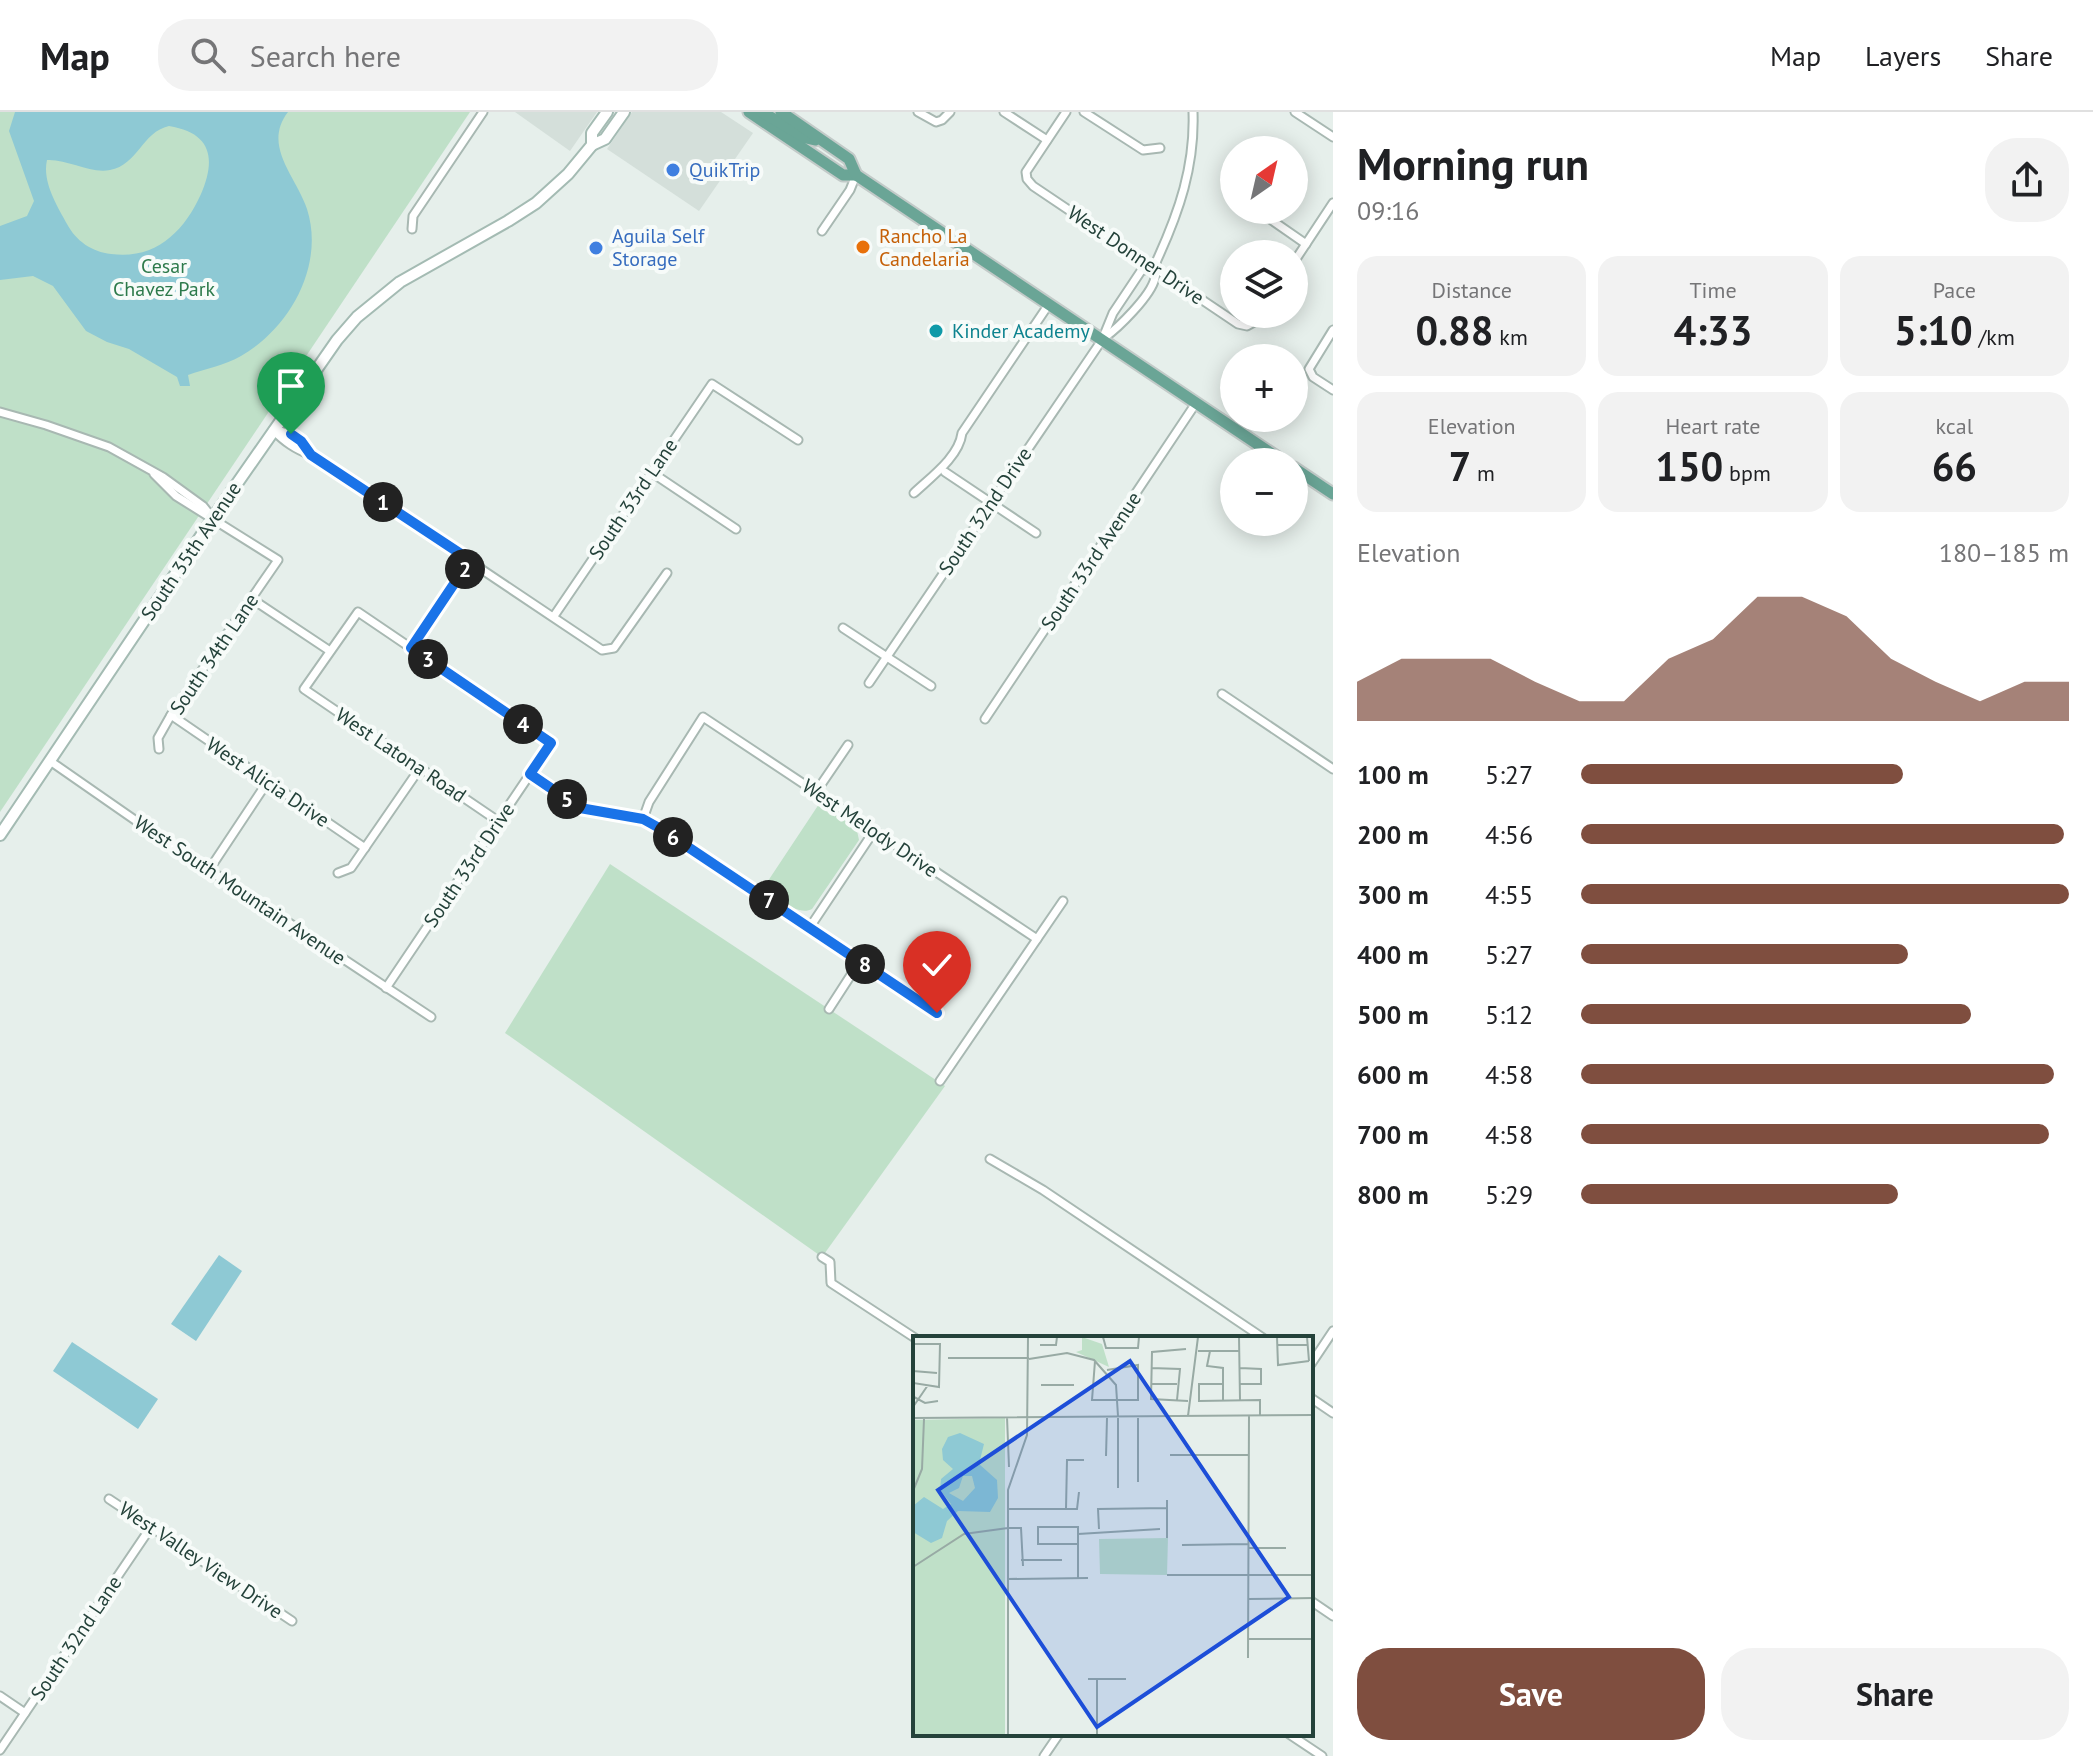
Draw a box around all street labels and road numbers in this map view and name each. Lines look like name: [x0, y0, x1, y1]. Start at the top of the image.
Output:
street label: West Donner Drive: [1063, 200, 1209, 310]
street label: South 33rd Lane: [583, 433, 683, 565]
street label: South 32nd Drive: [933, 442, 1037, 580]
street label: South 35th Avenue: [135, 477, 247, 625]
street label: South 33rd Avenue: [1035, 487, 1147, 635]
street label: South 34th Lane: [164, 588, 264, 720]
street label: West Latona Road: [331, 702, 471, 808]
street label: West Alicia Drive: [201, 731, 335, 833]
street label: West Melody Drive: [797, 773, 943, 883]
street label: South 33rd Drive: [418, 798, 520, 932]
street label: West South Mountain Avenue: [129, 809, 351, 971]
street label: West Valley View Drive: [114, 1496, 288, 1624]
street label: South 32nd Lane: [25, 1571, 127, 1705]

